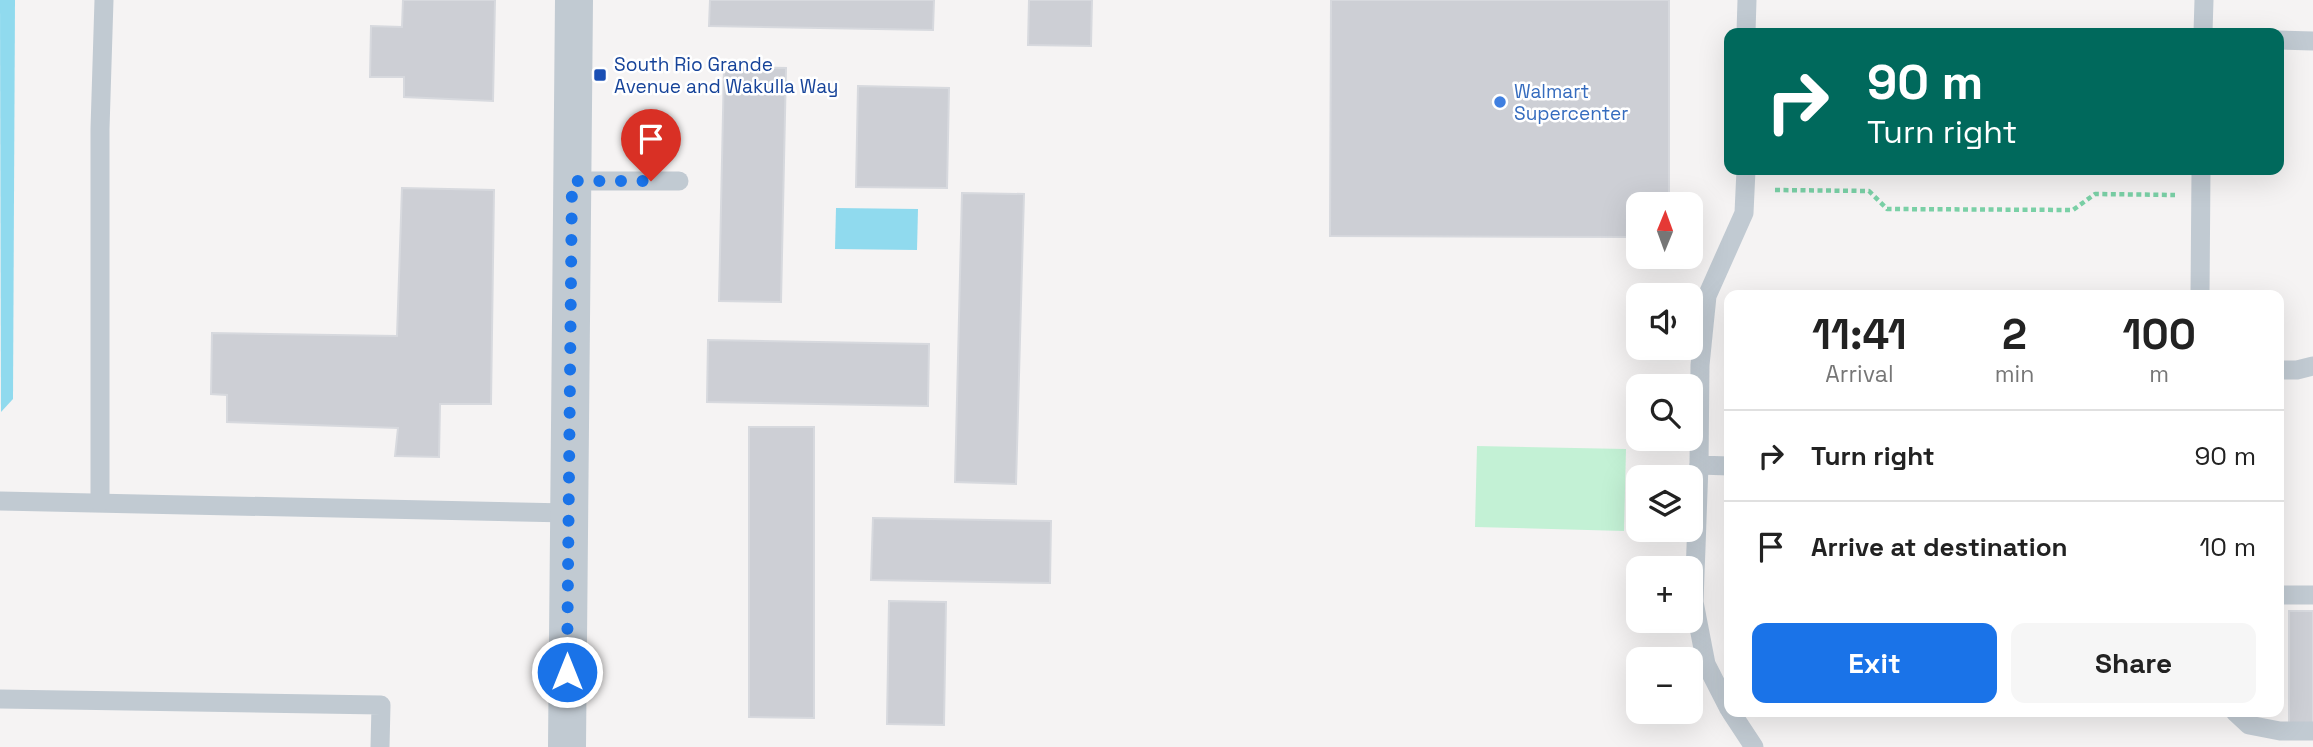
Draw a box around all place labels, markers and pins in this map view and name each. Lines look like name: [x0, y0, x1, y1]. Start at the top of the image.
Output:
place label: South Rio Grande Avenue and Wakulla Way: [614, 52, 838, 99]
marker: South Rio Grande Avenue and Wakulla Way: [592, 67, 608, 83]
place label: Walmart Supercenter: [1514, 79, 1628, 126]
marker: Walmart Supercenter: [1492, 94, 1508, 110]
pin: [621, 109, 681, 181]

